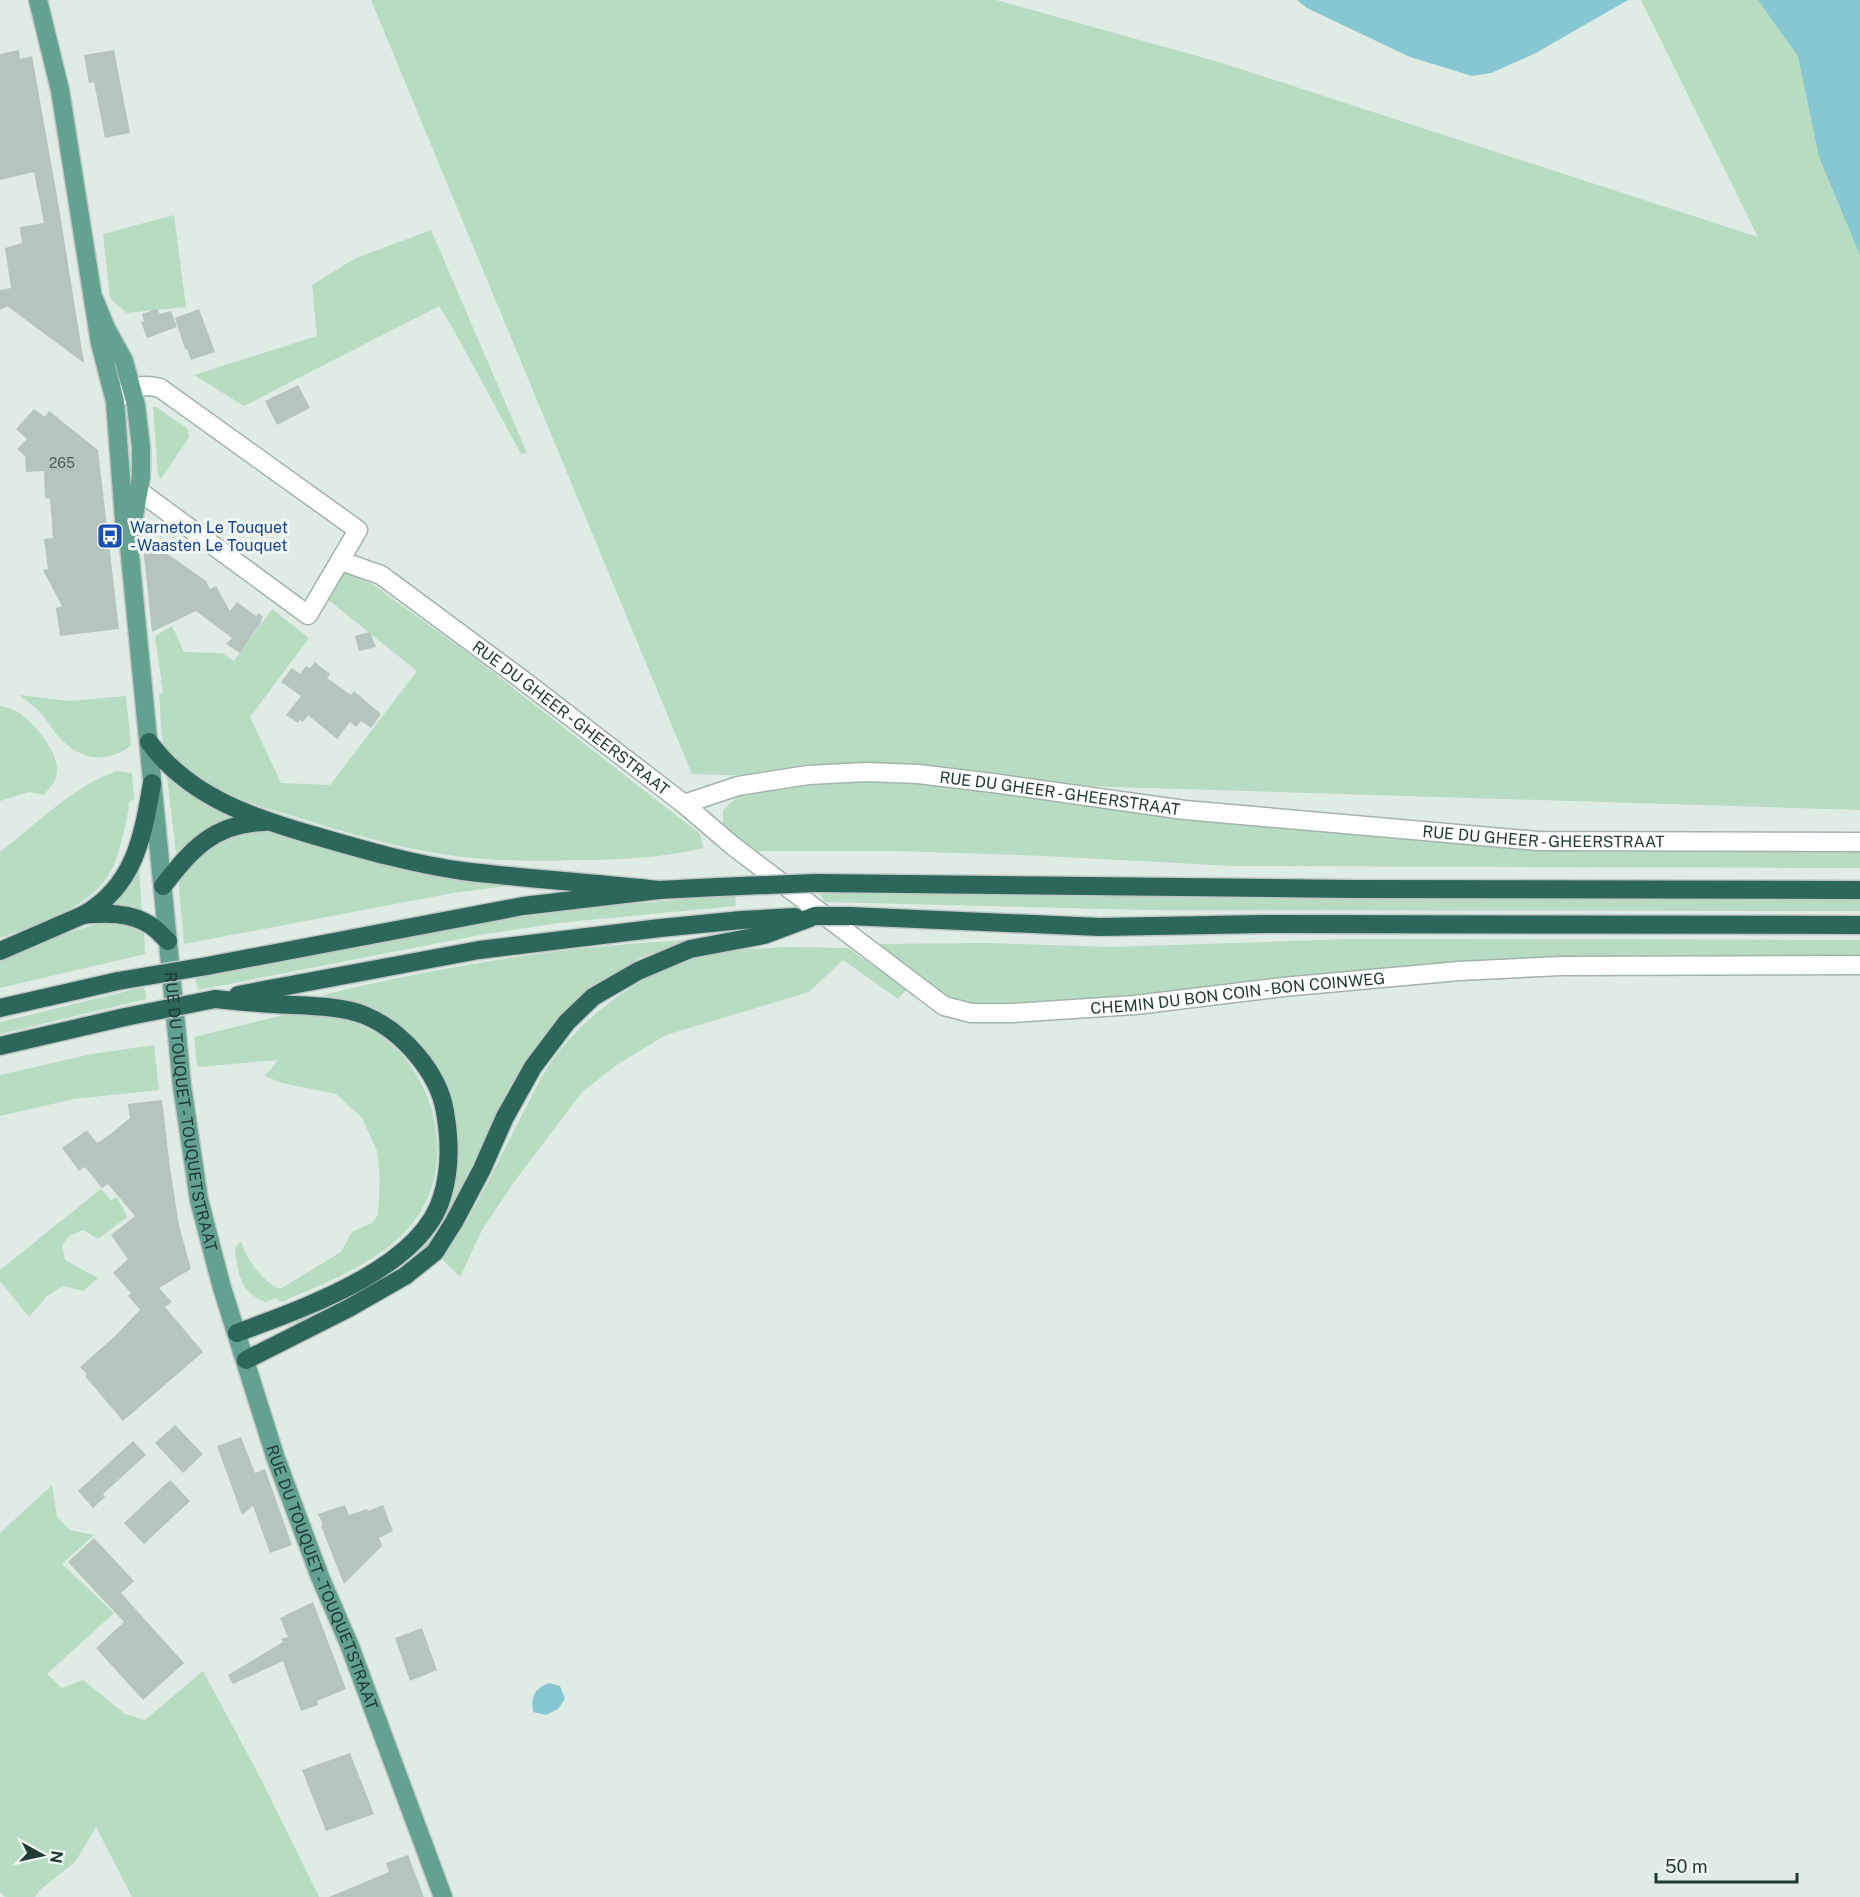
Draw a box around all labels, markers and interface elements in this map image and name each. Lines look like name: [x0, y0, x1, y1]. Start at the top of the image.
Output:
house number: 265: [49, 455, 75, 471]
place label: Warneton Le Touquet - Waasten Le Touquet: [130, 518, 288, 555]
bus stop icon: Warneton Le Touquet - Waasten Le Touquet: [95, 521, 125, 551]
street label: RUE DU GHEER - GHEERSTRAAT: [469, 637, 674, 799]
street label: RUE DU GHEER - GHEERSTRAAT: [939, 767, 1182, 819]
street label: RUE DU GHEER - GHEERSTRAAT: [1422, 821, 1665, 851]
street label: CHEMIN DU BON COIN - BON COINWEG: [1090, 968, 1386, 1017]
street label: RUE DU TOUQUET - TOUQUETSTRAAT: [161, 971, 222, 1254]
street label: RUE DU TOUQUET - TOUQUETSTRAAT: [263, 1442, 382, 1713]
north arrow: [12, 1825, 72, 1885]
scale bar: [1656, 1846, 1797, 1884]
text: N: [46, 1849, 67, 1865]
text: 50 m: [1665, 1856, 1708, 1877]

